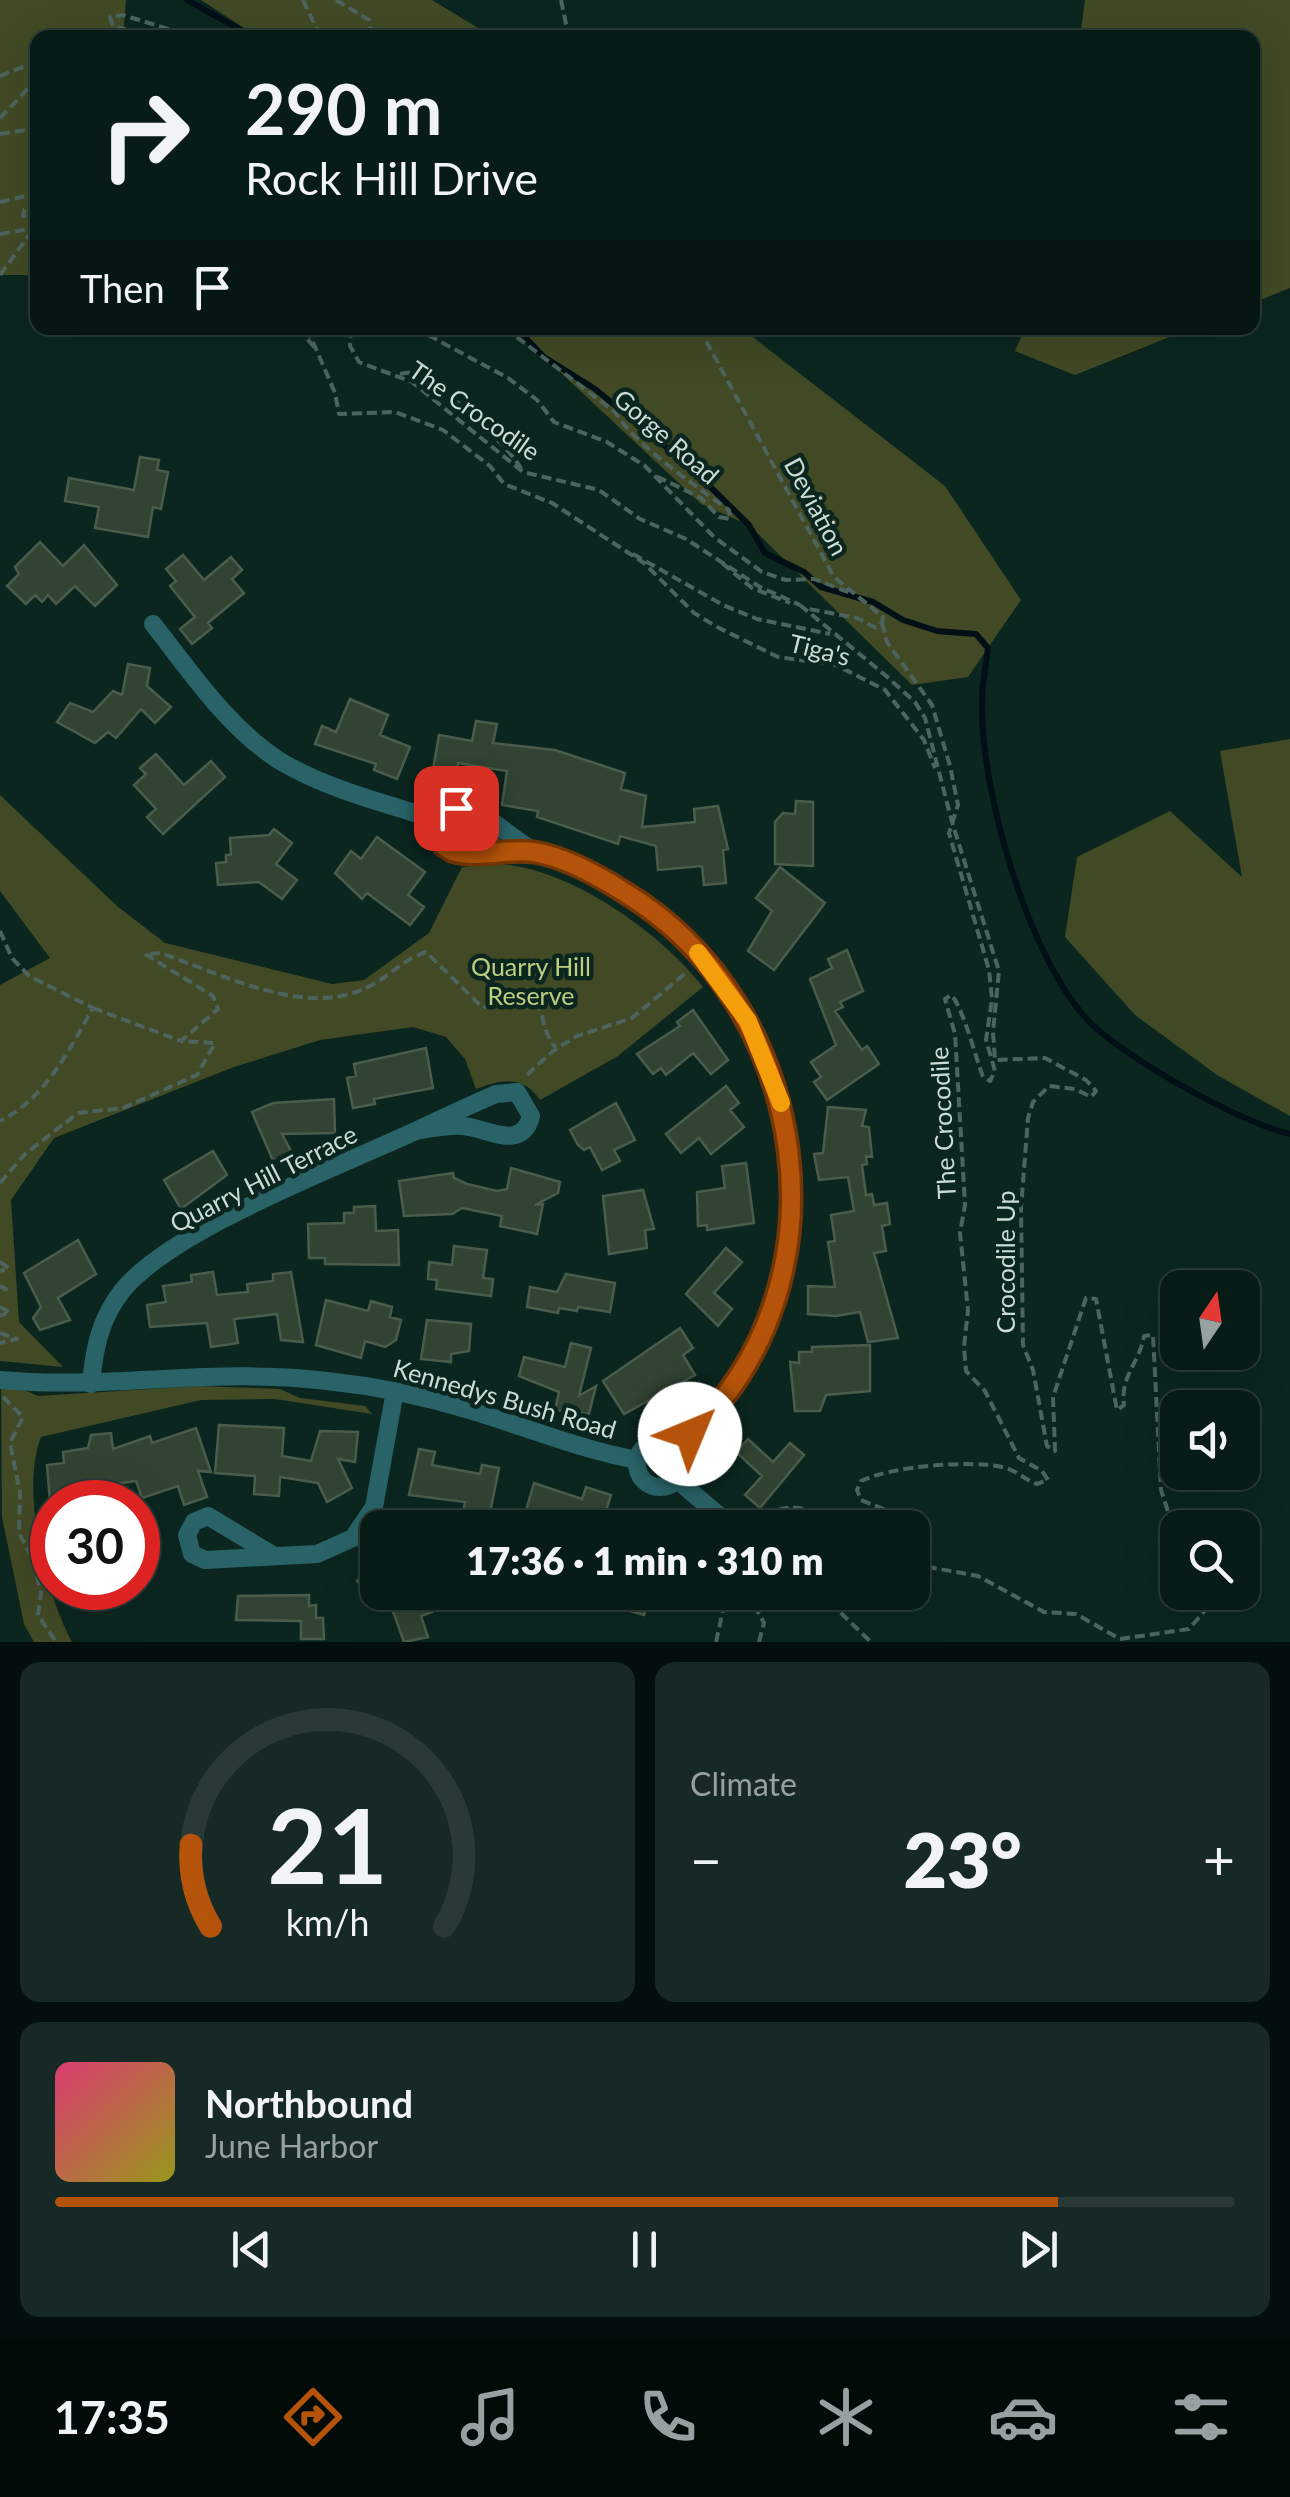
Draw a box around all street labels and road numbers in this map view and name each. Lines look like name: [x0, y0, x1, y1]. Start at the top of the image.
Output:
street label: The Crocodile: [404, 354, 546, 466]
street label: Gorge Road: [608, 382, 726, 490]
street label: Deviation: [779, 452, 855, 560]
street label: Tiga's: [787, 627, 853, 671]
street label: The Crocodile: [923, 1046, 961, 1200]
street label: Quarry Hill Terrace: [165, 1118, 361, 1238]
street label: Crocodile Up: [990, 1191, 1020, 1333]
street label: Kennedys Bush Road: [390, 1352, 620, 1444]

